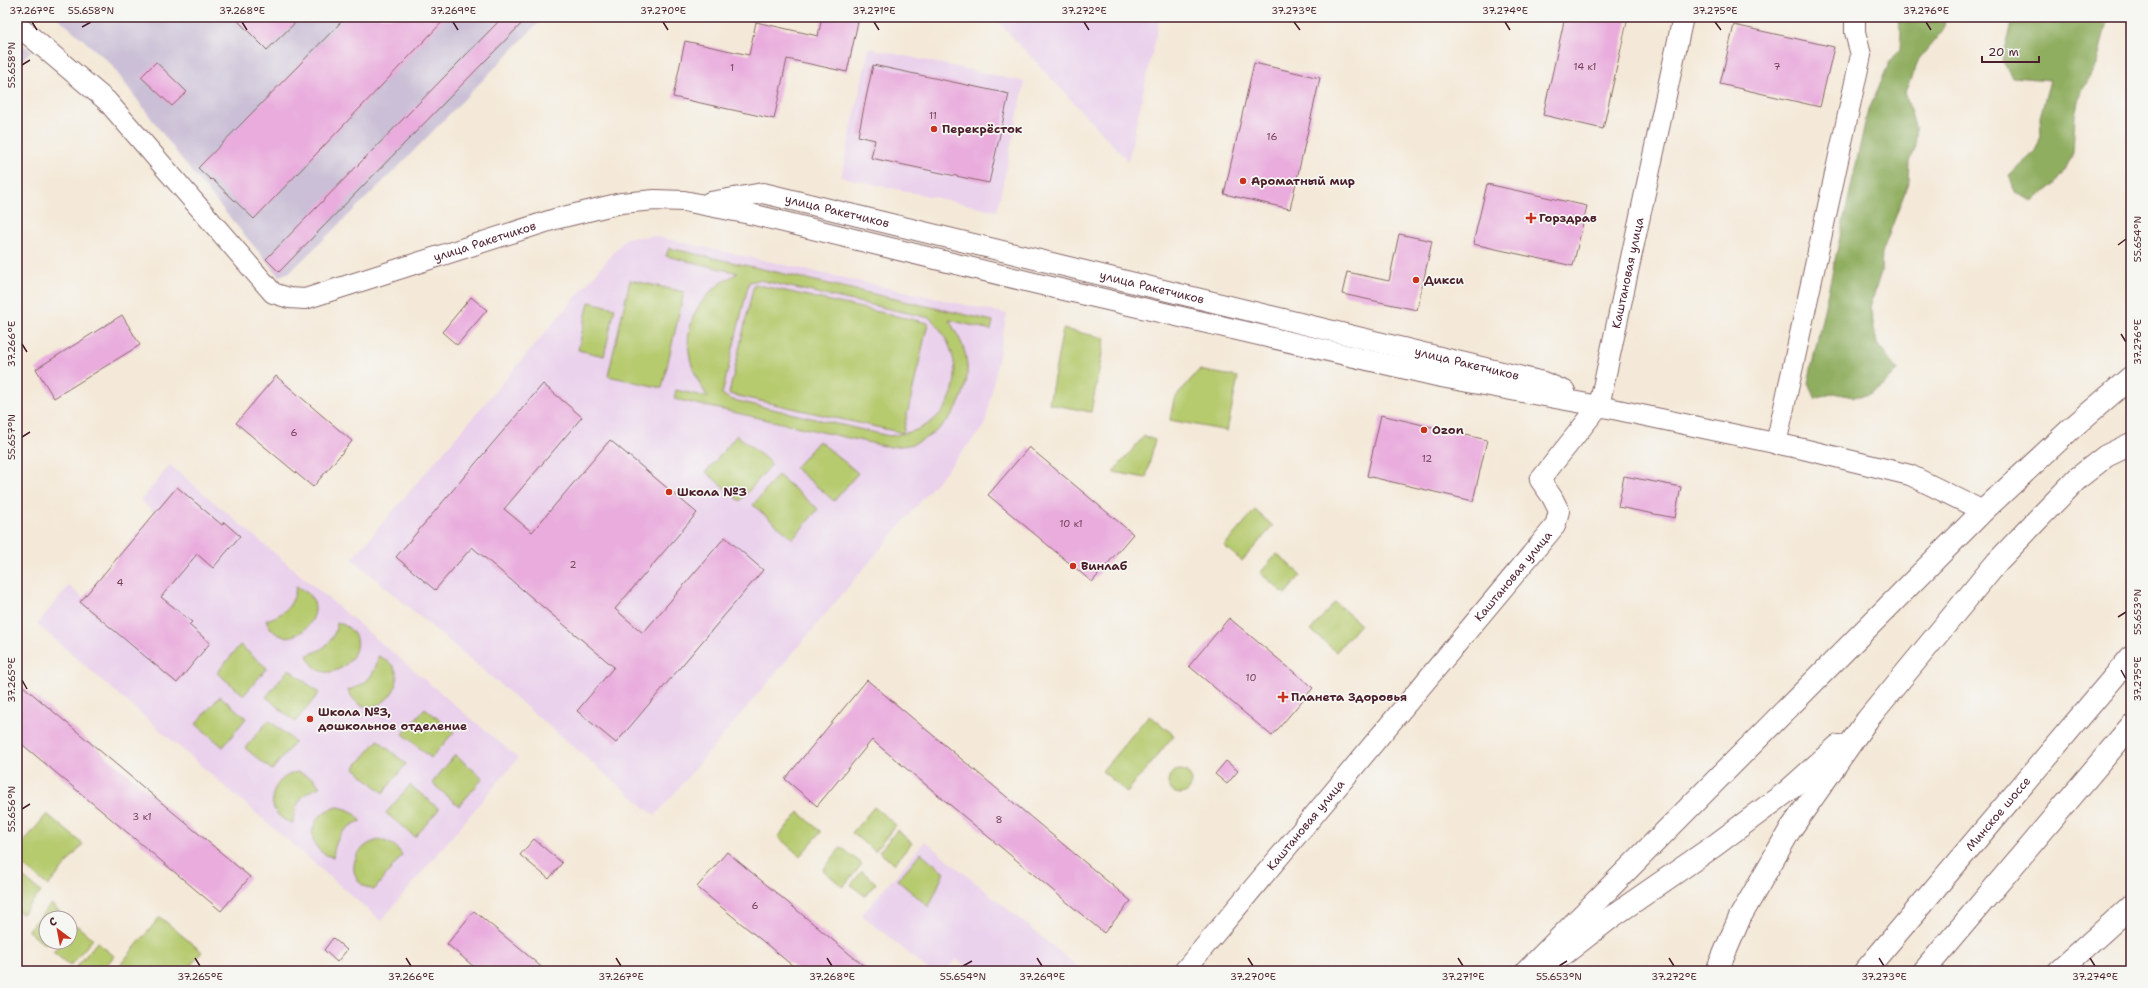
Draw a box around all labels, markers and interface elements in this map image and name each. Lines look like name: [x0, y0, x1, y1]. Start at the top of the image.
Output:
text: 37.267°E: [9, 4, 55, 17]
text: 55.658°N: [68, 4, 114, 17]
text: 37.268°E: [219, 4, 265, 17]
text: 37.269°E: [430, 4, 476, 17]
text: 37.270°E: [640, 4, 686, 17]
text: 37.271°E: [852, 4, 896, 17]
text: 37.272°E: [1061, 4, 1107, 17]
text: 37.273°E: [1271, 4, 1317, 17]
text: 37.274°E: [1482, 4, 1528, 17]
text: 37.275°E: [1692, 4, 1738, 17]
text: 37.276°E: [1903, 4, 1949, 17]
scale bar: [1982, 38, 2039, 64]
text: 55.658°N: [5, 42, 18, 88]
text: 20 m: [1988, 44, 2019, 60]
house number: 14 к1: [1573, 60, 1597, 73]
house number: 7: [1774, 60, 1781, 73]
house number: 1: [730, 61, 734, 74]
house number: 11: [929, 109, 937, 122]
place label: Перекрёсток: [942, 121, 1023, 137]
marker: Перекрёсток: [929, 124, 939, 134]
house number: 16: [1267, 130, 1277, 143]
place label: Ароматный мир: [1251, 173, 1355, 189]
marker: Ароматный мир: [1238, 176, 1248, 186]
street label: улица Ракетчиков: [783, 191, 891, 231]
place label: Горздрав: [1539, 210, 1597, 226]
marker: Горздрав: [1526, 213, 1536, 223]
street label: Каштановая улица: [1608, 215, 1648, 330]
text: 55.654°N: [2131, 216, 2144, 262]
street label: улица Ракетчиков: [431, 218, 538, 265]
street label: улица Ракетчиков: [1098, 267, 1206, 308]
place label: Дикси: [1424, 272, 1465, 288]
marker: Дикси: [1411, 275, 1421, 285]
text: 37.276°E: [2131, 319, 2144, 365]
text: 37.266°E: [5, 321, 18, 367]
street label: улица Ракетчиков: [1413, 343, 1521, 384]
text: 55.657°N: [5, 414, 18, 460]
place label: Ozon: [1432, 422, 1464, 438]
marker: Ozon: [1419, 425, 1429, 435]
house number: 6: [291, 426, 298, 439]
house number: 12: [1422, 452, 1432, 465]
place label: Школа №3: [677, 484, 747, 500]
marker: Школа №3: [664, 487, 674, 497]
house number: 10 к1: [1059, 517, 1083, 530]
street label: Каштановая улица: [1471, 527, 1556, 625]
house number: 2: [570, 558, 577, 571]
place label: Винлаб: [1081, 558, 1128, 574]
marker: Винлаб: [1068, 561, 1078, 571]
house number: 4: [117, 576, 124, 589]
text: 55.653°N: [2131, 589, 2144, 635]
text: 37.275°E: [2131, 656, 2144, 702]
text: 37.265°E: [5, 657, 18, 703]
house number: 10: [1246, 671, 1256, 684]
place label: Планета Здоровья: [1291, 689, 1407, 705]
marker: Планета Здоровья: [1278, 692, 1288, 702]
place label: Школа №3, дошкольное отделение: [318, 704, 467, 734]
marker: Школа №3, дошкольное отделение: [305, 714, 315, 724]
street label: Минское шоссе: [1962, 773, 2034, 854]
street label: Каштановая улица: [1263, 776, 1348, 874]
text: 55.656°N: [5, 786, 18, 832]
house number: 3 к1: [132, 810, 152, 823]
house number: 8: [996, 813, 1003, 826]
house number: 6: [752, 899, 759, 912]
north arrow: [38, 910, 78, 950]
text: С: [46, 914, 60, 930]
text: 37.265°E: [177, 970, 223, 983]
text: 37.266°E: [388, 970, 434, 983]
text: 37.267°E: [598, 970, 644, 983]
text: 37.268°E: [809, 970, 855, 983]
text: 55.654°N: [940, 970, 986, 983]
text: 37.269°E: [1019, 970, 1065, 983]
text: 37.270°E: [1230, 970, 1276, 983]
text: 37.271°E: [1441, 970, 1485, 983]
text: 55.653°N: [1536, 970, 1582, 983]
text: 37.272°E: [1651, 970, 1697, 983]
text: 37.273°E: [1861, 970, 1907, 983]
text: 37.274°E: [2072, 970, 2118, 983]

